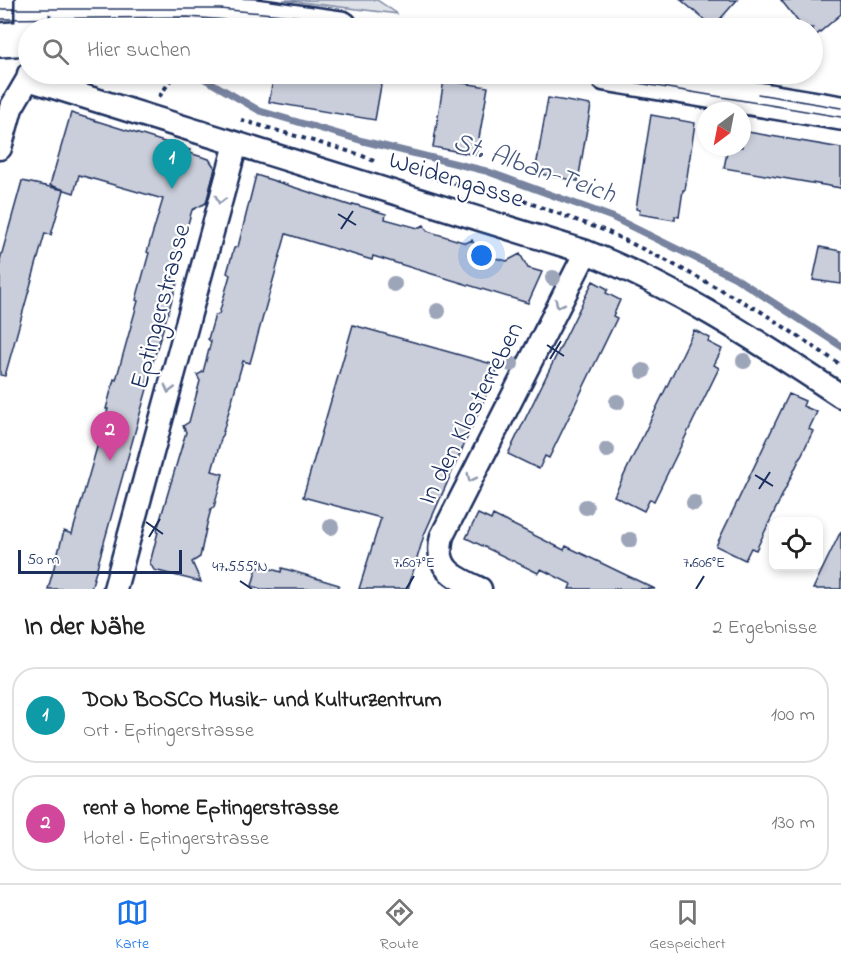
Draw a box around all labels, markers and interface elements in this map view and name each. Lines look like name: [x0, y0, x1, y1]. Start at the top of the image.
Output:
search box: [18, 18, 823, 84]
icon: search: [39, 35, 72, 68]
text: Hier suchen: [87, 35, 191, 67]
north arrow: [697, 102, 751, 156]
water label: St. Alban-Teich: [448, 123, 622, 215]
pin: 1: [152, 140, 192, 189]
street label: Weidengasse: [384, 142, 529, 220]
one-way arrow: [215, 195, 228, 205]
street label: Eptingerstrasse: [122, 220, 202, 394]
your location: [467, 241, 496, 270]
one-way arrow: [555, 297, 566, 308]
street label: In den Klosterreben: [409, 316, 535, 512]
one-way arrow: [164, 383, 177, 393]
pin: 2: [90, 412, 130, 461]
one-way arrow: [467, 471, 479, 482]
map controls: [769, 517, 823, 571]
button: locate: [769, 517, 823, 571]
scale bar: [18, 547, 182, 574]
text: 50 m: [27, 548, 59, 572]
text: 7.607°E: [393, 552, 435, 574]
text: 7.606°E: [683, 552, 725, 574]
text: 47.555°N: [212, 556, 268, 578]
text: In der Nähe: [24, 609, 145, 647]
text: 2 Ergebnisse: [712, 614, 817, 643]
text: DON BOSCO Musik- und Kulturzentrum: [83, 685, 442, 717]
text: 1: [42, 701, 49, 730]
text: 100 m: [771, 701, 815, 730]
text: Ort · Eptingerstrasse: [83, 717, 254, 746]
text: rent a home Eptingerstrasse: [83, 793, 339, 825]
text: 2: [41, 809, 50, 838]
text: 130 m: [771, 809, 815, 838]
text: Hotel · Eptingerstrasse: [83, 825, 269, 854]
tab: Karte: [115, 896, 149, 956]
tab: Route: [380, 896, 419, 956]
tab: Gespeichert: [649, 896, 726, 956]

